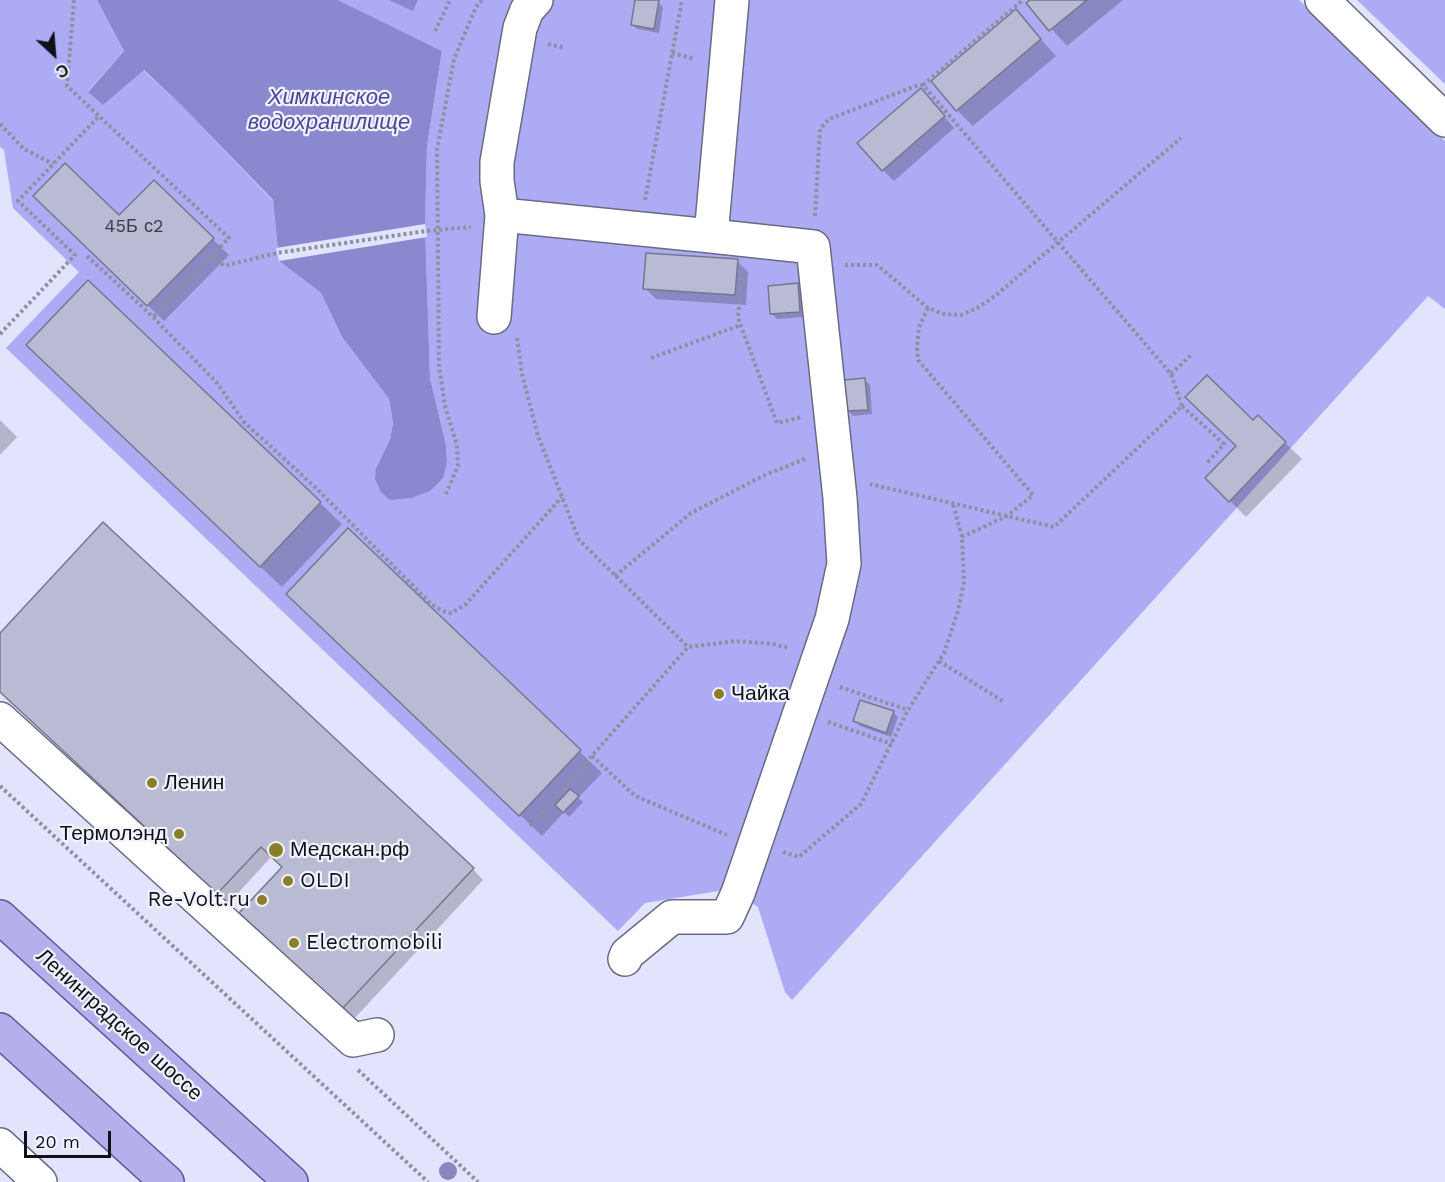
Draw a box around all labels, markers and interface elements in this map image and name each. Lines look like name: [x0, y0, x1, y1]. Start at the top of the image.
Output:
north arrow: [24, 24, 84, 84]
text: С: [53, 60, 71, 82]
water label: Химкинское водохранилище: [248, 85, 410, 136]
house number: 45Б с2: [105, 216, 163, 238]
place label: Чайка: [731, 681, 790, 707]
marker: Чайка: [712, 687, 726, 701]
place label: Ленин: [164, 770, 224, 796]
marker: Ленин: [145, 776, 159, 790]
place label: Термолэнд: [60, 821, 167, 847]
marker: Термолэнд: [172, 827, 186, 841]
place label: Медскан.рф: [290, 837, 409, 863]
marker: Медскан.рф: [267, 841, 285, 859]
place label: OLDI: [300, 868, 350, 894]
marker: OLDI: [281, 874, 295, 888]
place label: Re-Volt.ru: [148, 887, 250, 913]
marker: Re-Volt.ru: [255, 893, 269, 907]
place label: Electromobili: [306, 930, 443, 956]
marker: Electromobili: [287, 936, 301, 950]
street label: Ленинградское шоссе: [31, 944, 207, 1106]
scale bar: [27, 1119, 114, 1157]
text: 20 m: [35, 1131, 80, 1152]

